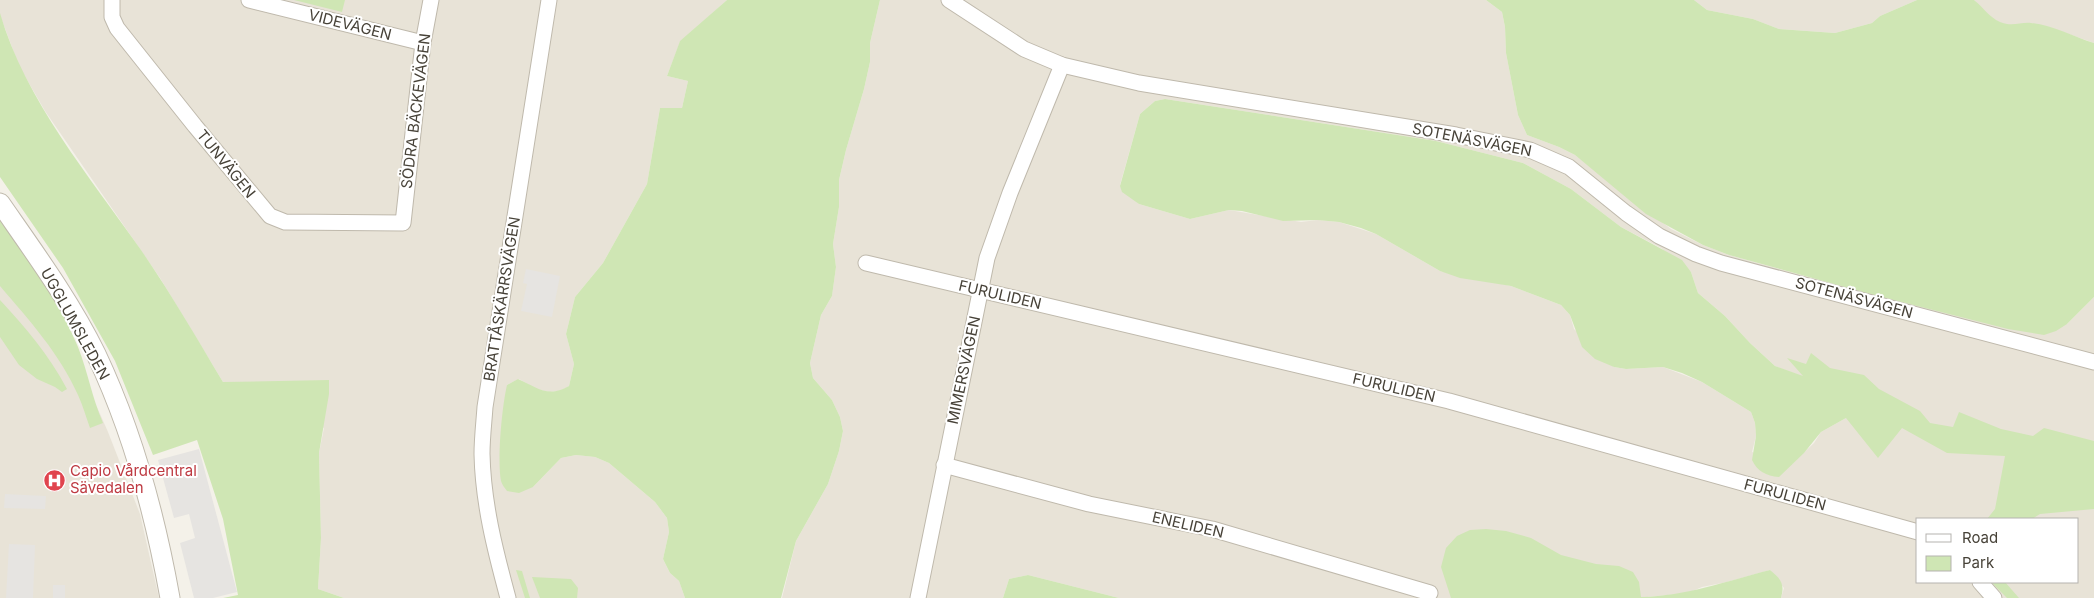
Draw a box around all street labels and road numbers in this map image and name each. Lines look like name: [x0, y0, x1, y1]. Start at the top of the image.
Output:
street label: VIDEVÄGEN: [307, 5, 394, 44]
street label: SÖDRA BÄCKEVÄGEN: [397, 32, 434, 190]
street label: SOTENÄSVÄGEN: [1411, 119, 1533, 160]
street label: TUNVÄGEN: [193, 126, 260, 202]
street label: BRATTÅSKÄRRSVÄGEN: [479, 215, 524, 383]
street label: UGGLUMSLEDEN: [37, 264, 114, 383]
street label: SOTENÄSVÄGEN: [1793, 273, 1915, 322]
street label: FURULIDEN: [957, 276, 1043, 313]
street label: MIMERSVÄGEN: [943, 314, 984, 426]
street label: FURULIDEN: [1351, 369, 1437, 406]
street label: FURULIDEN: [1742, 474, 1828, 515]
street label: ENELIDEN: [1150, 507, 1226, 542]

